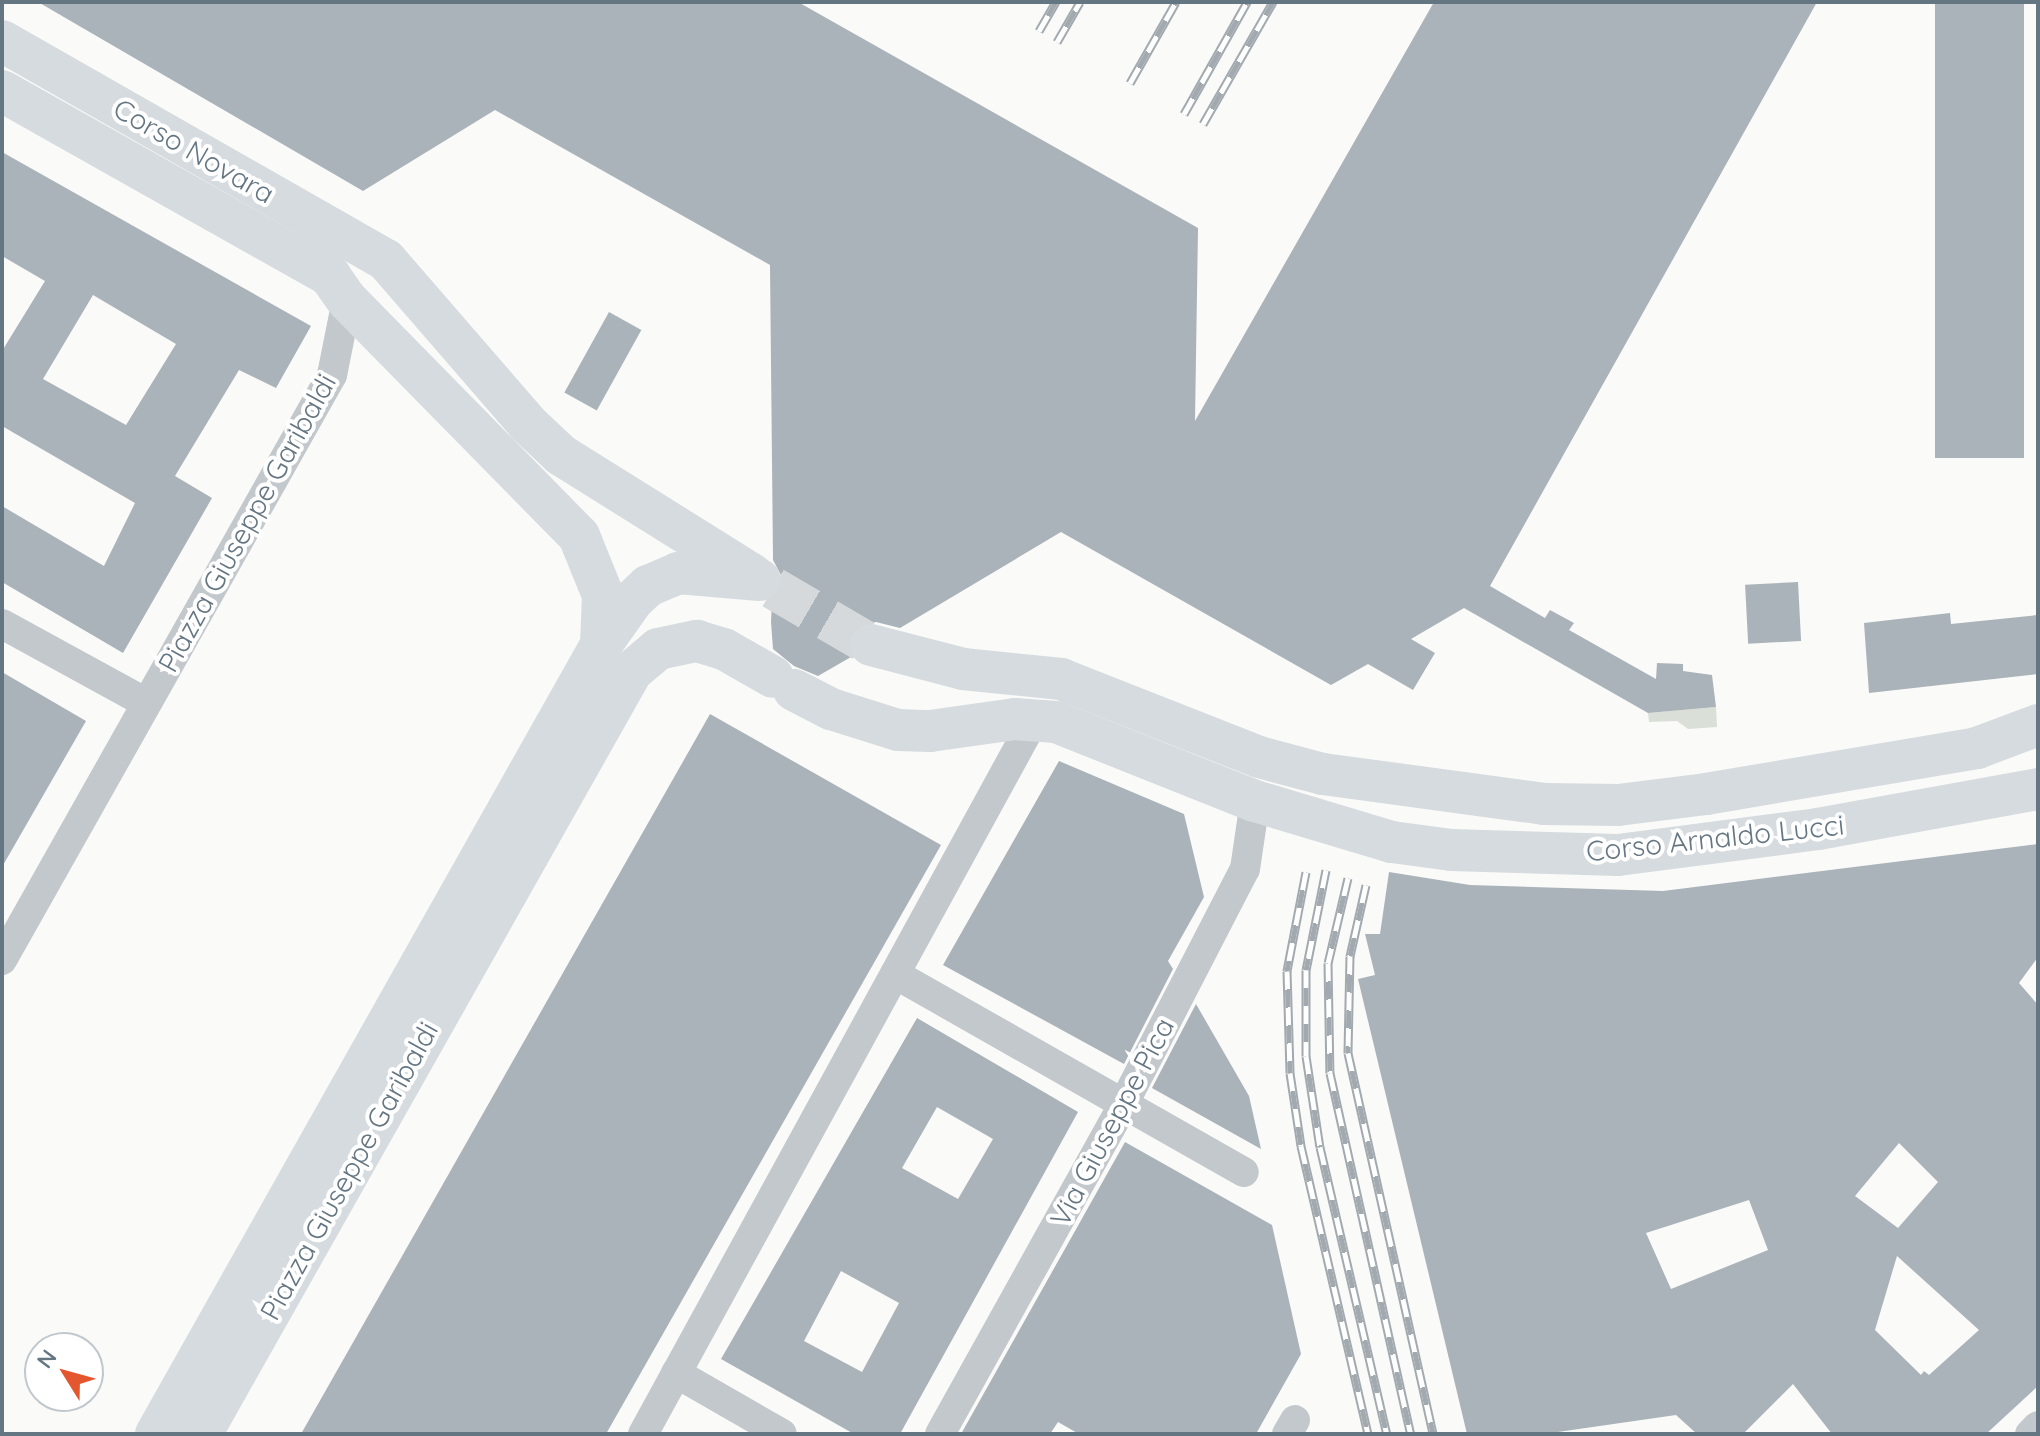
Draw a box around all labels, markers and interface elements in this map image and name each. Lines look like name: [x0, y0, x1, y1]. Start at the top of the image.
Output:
street label: Corso Novara: [108, 91, 280, 211]
street label: Piazza Giuseppe Garibaldi: [151, 368, 343, 678]
street label: Corso Arnaldo Lucci: [1584, 808, 1846, 868]
street label: Via Giuseppe Pica: [1043, 1012, 1181, 1232]
street label: Piazza Giuseppe Garibaldi: [253, 1016, 445, 1326]
north arrow: [24, 1332, 104, 1412]
text: N: [30, 1344, 62, 1374]

